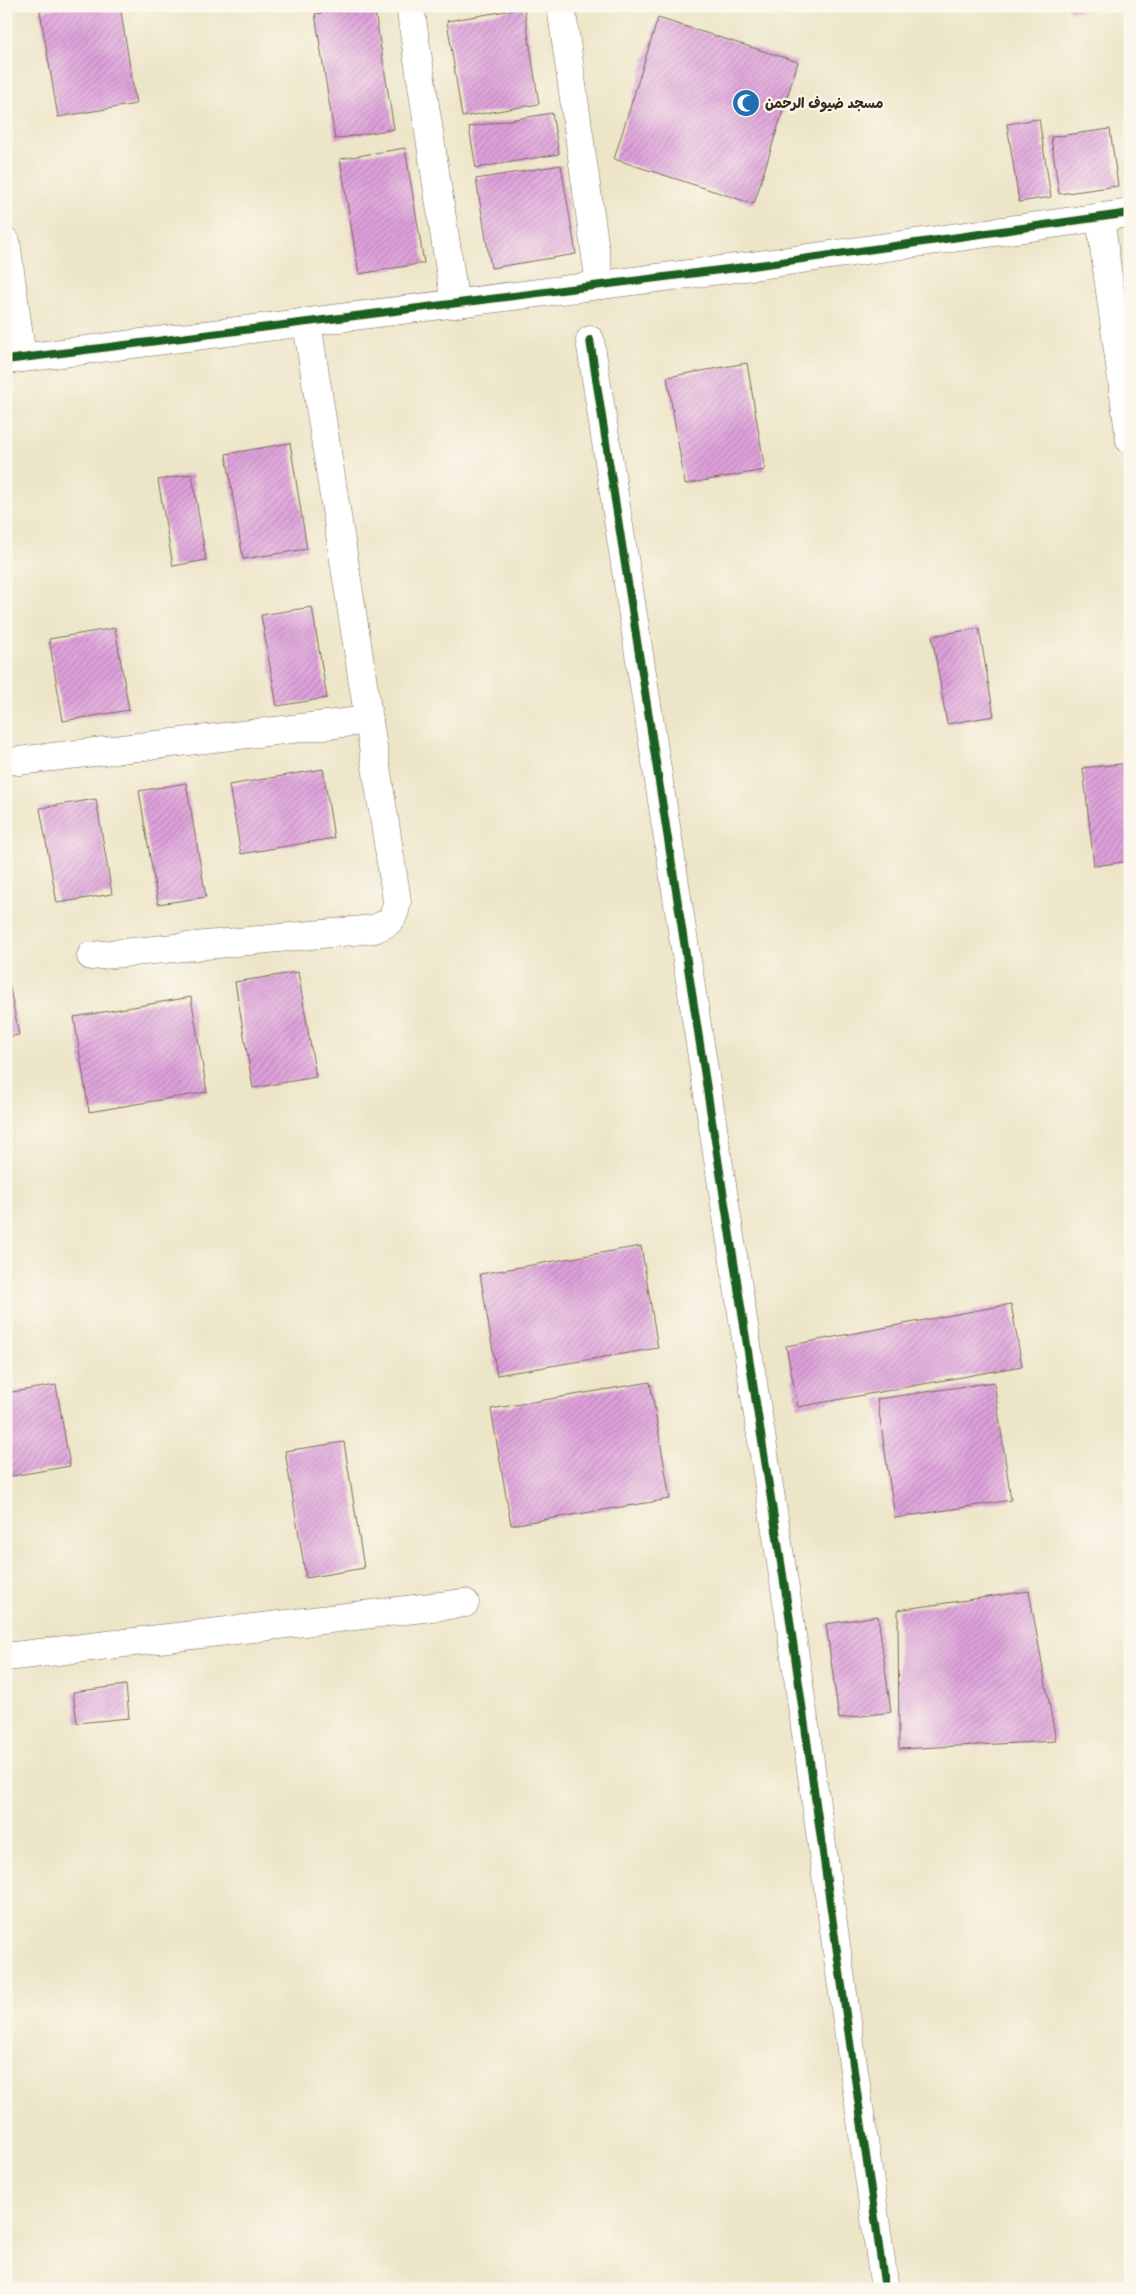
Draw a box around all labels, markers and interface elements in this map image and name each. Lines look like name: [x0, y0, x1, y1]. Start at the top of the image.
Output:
mosque icon: مسجد ضيوف الرحمن: [731, 88, 761, 118]
place label: مسجد ضيوف الرحمن: [765, 91, 883, 116]

